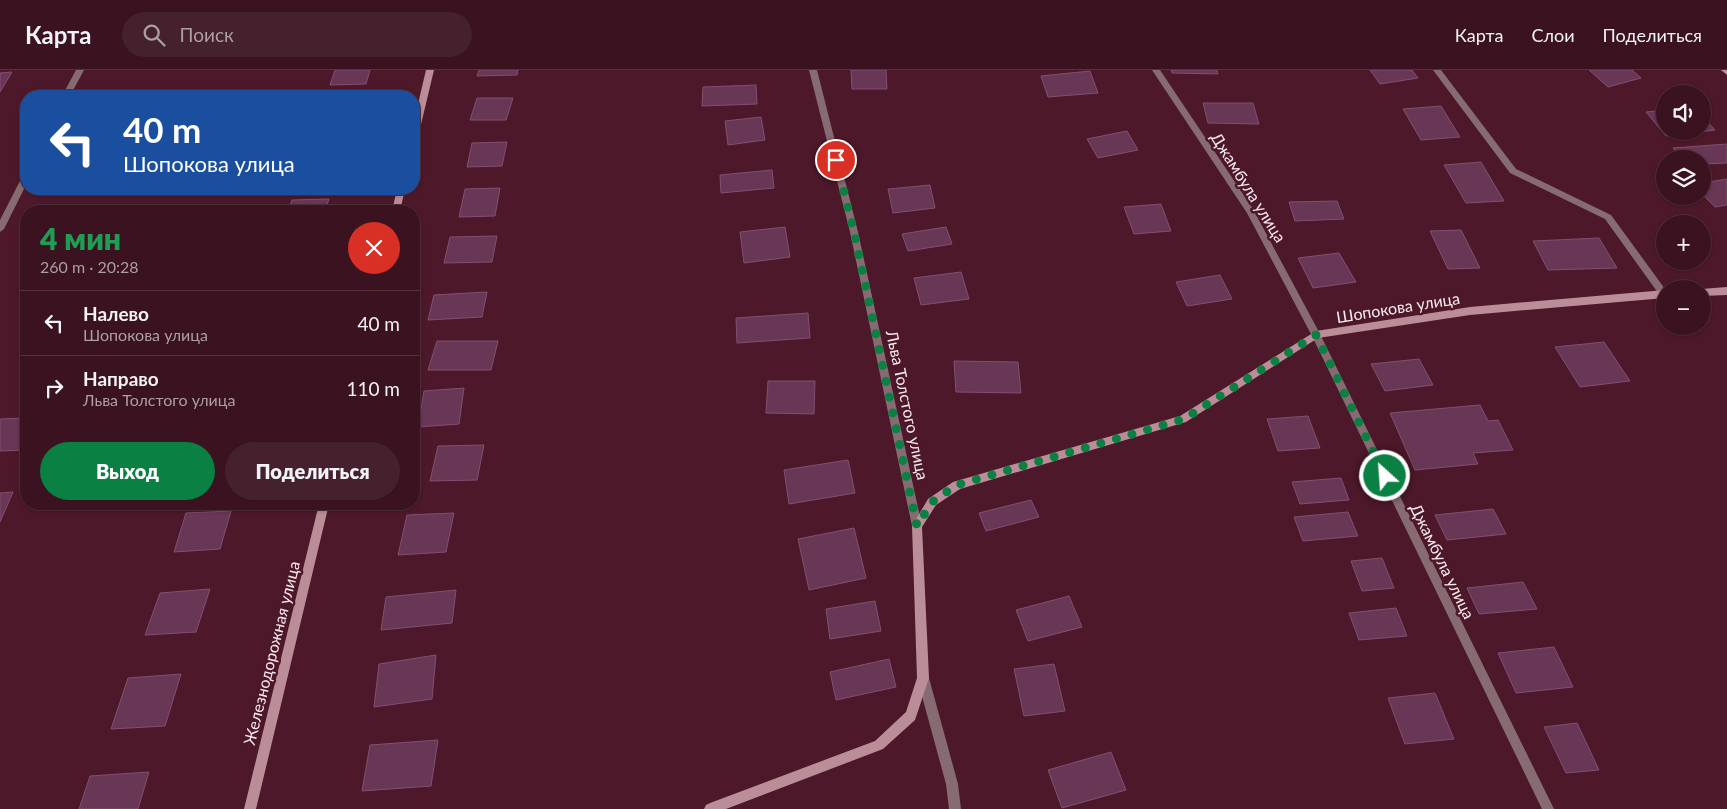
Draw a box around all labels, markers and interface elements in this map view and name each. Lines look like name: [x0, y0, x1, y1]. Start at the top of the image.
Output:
search box: [122, 12, 472, 57]
text: Карта: [25, 20, 92, 49]
icon: search: [140, 21, 168, 49]
text: Поиск: [180, 23, 234, 46]
text: Карта: [1455, 24, 1503, 46]
text: Слои: [1531, 24, 1575, 46]
text: Поделиться: [1603, 24, 1702, 46]
map controls: [1656, 85, 1711, 335]
button: sound: [1656, 85, 1711, 140]
text: 40 m: [123, 108, 201, 150]
icon: left: [40, 110, 105, 175]
street label: Джамбула улица: [1208, 128, 1290, 246]
pin: [815, 139, 857, 181]
icon: arrive: [822, 146, 850, 174]
text: Шопокова улица: [123, 150, 295, 177]
button: layers: [1656, 150, 1711, 205]
button: +: [1656, 215, 1711, 270]
text: 4 мин: [40, 220, 121, 256]
button: close: [348, 222, 400, 274]
text: 260 m · 20:28: [40, 257, 139, 276]
button: −: [1656, 280, 1711, 335]
street label: Шопокова улица: [1335, 288, 1461, 326]
text: Налево: [83, 302, 149, 325]
icon: left: [40, 309, 68, 337]
text: 40 m: [357, 312, 400, 335]
text: Шопокова улица: [83, 325, 208, 344]
street label: Льва Толстого улица: [883, 328, 933, 482]
text: Направо: [83, 367, 159, 390]
icon: right: [40, 374, 68, 402]
text: 110 m: [346, 377, 400, 400]
text: Льва Толстого улица: [83, 390, 235, 409]
button: Выход: [40, 442, 215, 500]
button: Поделиться: [225, 442, 400, 500]
position arrow: [1358, 449, 1410, 501]
street label: Джамбула улица: [1407, 500, 1479, 622]
street label: Железнодорожная улица: [239, 559, 303, 747]

